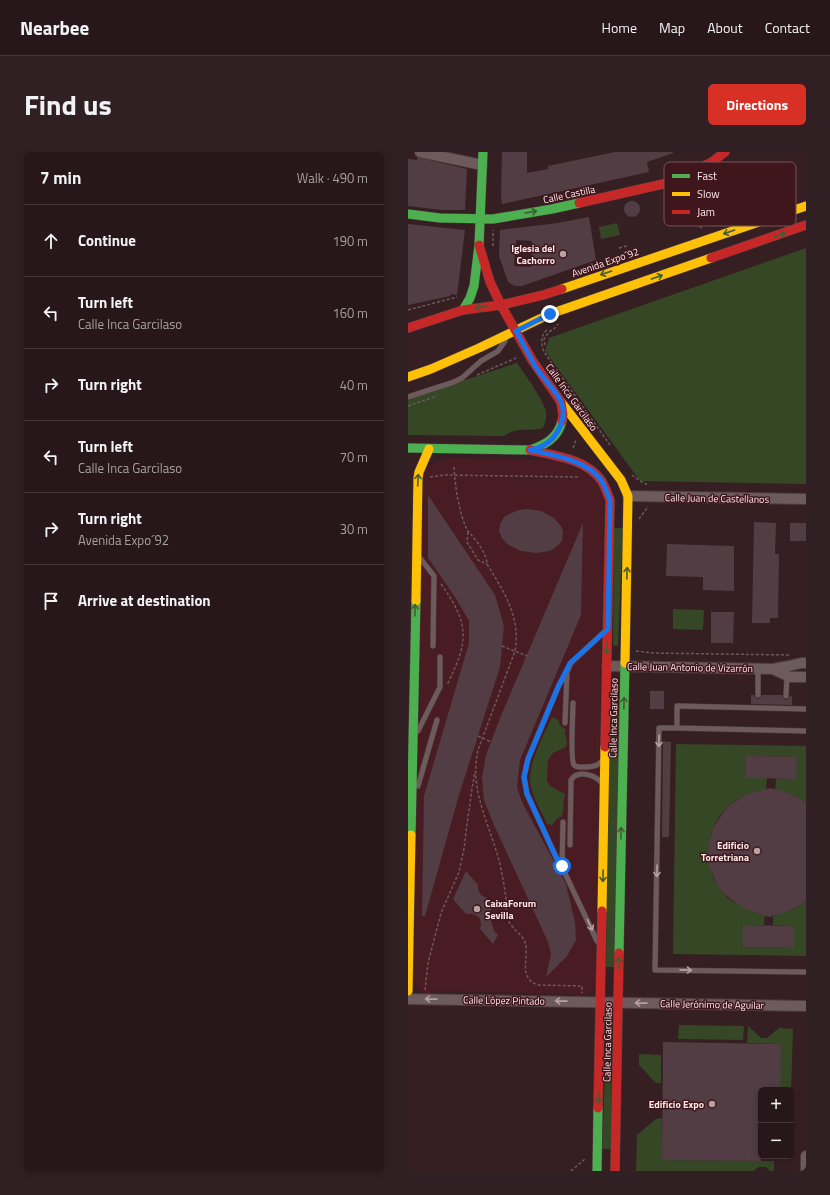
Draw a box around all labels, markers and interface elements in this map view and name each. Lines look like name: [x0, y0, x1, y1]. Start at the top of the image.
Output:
text: Nearbee: [20, 13, 89, 42]
text: Home: [602, 17, 637, 38]
text: Map: [659, 17, 685, 38]
text: About: [707, 17, 743, 38]
text: Contact: [765, 17, 810, 38]
text: Find us: [24, 83, 112, 126]
button: Directions: [708, 84, 806, 125]
legend: [664, 162, 796, 226]
text: 7 min: [40, 165, 81, 191]
text: Walk · 490 m: [297, 168, 368, 188]
text: Fast: [697, 168, 717, 184]
street label: Calle Castilla: [542, 182, 596, 207]
text: Slow: [697, 186, 720, 202]
text: Jam: [697, 204, 715, 220]
one-way arrow: [524, 208, 537, 216]
text: Continue: [78, 229, 136, 252]
one-way arrow: [723, 229, 736, 236]
icon: ahead: [40, 230, 62, 252]
one-way arrow: [773, 230, 785, 238]
text: 190 m: [332, 231, 368, 251]
place label: Iglesia del Cachorro: [511, 241, 555, 268]
street label: Avenida Expo´92: [570, 244, 641, 281]
marker: Iglesia del Cachorro: [558, 249, 568, 259]
one-way arrow: [601, 270, 613, 278]
one-way arrow: [650, 273, 662, 281]
text: Turn left: [78, 291, 133, 314]
icon: left: [40, 302, 62, 324]
text: 160 m: [332, 303, 368, 323]
one-way arrow: [475, 304, 488, 311]
route end: [541, 305, 559, 323]
text: Calle Inca Garcilaso: [78, 314, 182, 334]
street label: Calle Inca Garcilaso: [542, 360, 601, 434]
text: Turn right: [78, 373, 142, 396]
icon: right: [40, 374, 62, 396]
text: 40 m: [340, 375, 368, 395]
text: Turn left: [78, 435, 133, 458]
icon: left: [40, 446, 62, 468]
text: 70 m: [340, 447, 368, 467]
text: Calle Inca Garcilaso: [78, 458, 182, 478]
one-way arrow: [414, 474, 422, 487]
street label: Calle Juan de Castellanos: [665, 490, 770, 507]
text: Turn right: [78, 507, 142, 530]
icon: right: [40, 518, 62, 540]
text: 30 m: [340, 519, 368, 539]
text: Avenida Expo´92: [78, 530, 169, 550]
one-way arrow: [623, 567, 631, 580]
text: Arrive at destination: [78, 589, 211, 612]
icon: arrive: [40, 590, 62, 612]
one-way arrow: [411, 604, 419, 617]
one-way arrow: [603, 641, 611, 654]
street label: Calle Juan Antonio de Vizarrón: [627, 659, 753, 676]
street label: Calle Inca Garcilaso: [605, 678, 622, 758]
one-way arrow: [620, 697, 628, 710]
one-way arrow: [655, 734, 663, 747]
one-way arrow: [618, 827, 625, 840]
place label: Edificio Torretriana: [701, 838, 749, 865]
marker: Edificio Torretriana: [752, 846, 762, 856]
route start: [553, 857, 571, 875]
one-way arrow: [653, 864, 661, 877]
one-way arrow: [599, 869, 607, 882]
place label: CaixaForum Sevilla: [485, 896, 536, 923]
marker: CaixaForum Sevilla: [472, 904, 482, 914]
one-way arrow: [587, 919, 594, 931]
one-way arrow: [615, 957, 623, 970]
one-way arrow: [679, 966, 692, 974]
street label: Calle López Pintado: [463, 992, 545, 1009]
one-way arrow: [425, 995, 438, 1003]
street label: Calle Jerónimo de Aguilar: [660, 996, 765, 1013]
one-way arrow: [555, 997, 568, 1005]
one-way arrow: [635, 999, 648, 1007]
street label: Calle Inca Garcilaso: [599, 1002, 616, 1082]
map controls: [758, 1087, 794, 1159]
button: +: [758, 1087, 794, 1123]
one-way arrow: [595, 1090, 603, 1103]
place label: Edificio Expo: [649, 1097, 704, 1112]
marker: Edificio Expo: [707, 1099, 717, 1109]
button: −: [758, 1123, 794, 1159]

